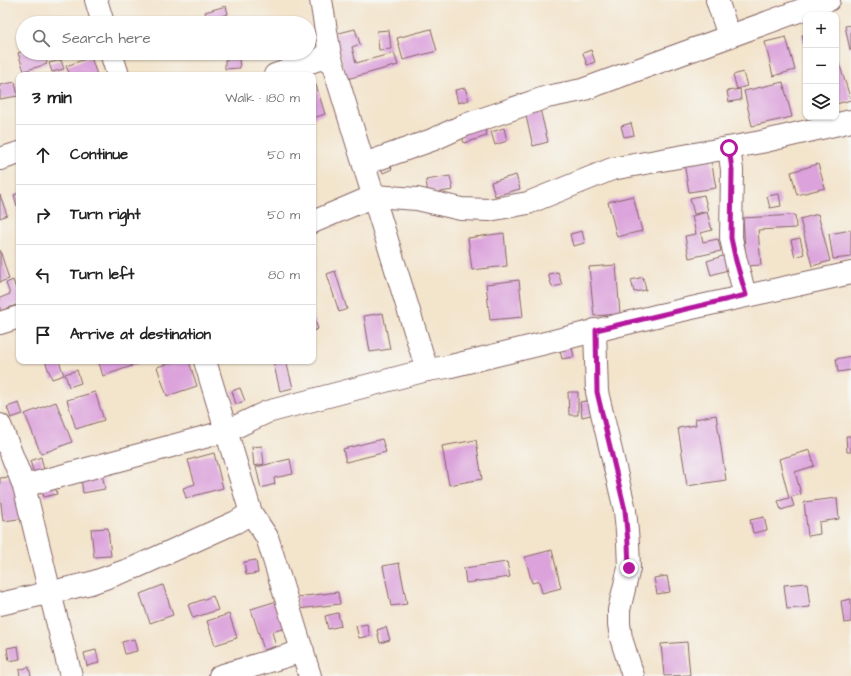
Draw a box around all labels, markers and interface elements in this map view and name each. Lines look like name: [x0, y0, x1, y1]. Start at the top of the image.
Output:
map controls: [803, 12, 839, 120]
button: +: [803, 12, 839, 48]
search box: [16, 16, 316, 60]
icon: search: [30, 27, 52, 49]
text: Search here: [62, 28, 151, 49]
button: −: [803, 48, 839, 84]
button: layers: [803, 84, 839, 120]
text: 3 min: [32, 86, 72, 110]
text: Walk · 180 m: [225, 89, 300, 107]
route start: [720, 139, 738, 157]
icon: ahead: [32, 144, 54, 166]
text: Continue: [70, 144, 128, 165]
text: 50 m: [267, 146, 300, 164]
icon: right: [32, 204, 54, 226]
text: Turn right: [70, 204, 141, 225]
text: 50 m: [267, 206, 300, 224]
icon: left: [32, 264, 54, 286]
text: Turn left: [70, 264, 134, 285]
text: 80 m: [268, 266, 300, 284]
icon: arrive: [32, 324, 54, 346]
text: Arrive at destination: [70, 324, 211, 345]
route end: [620, 559, 638, 577]

